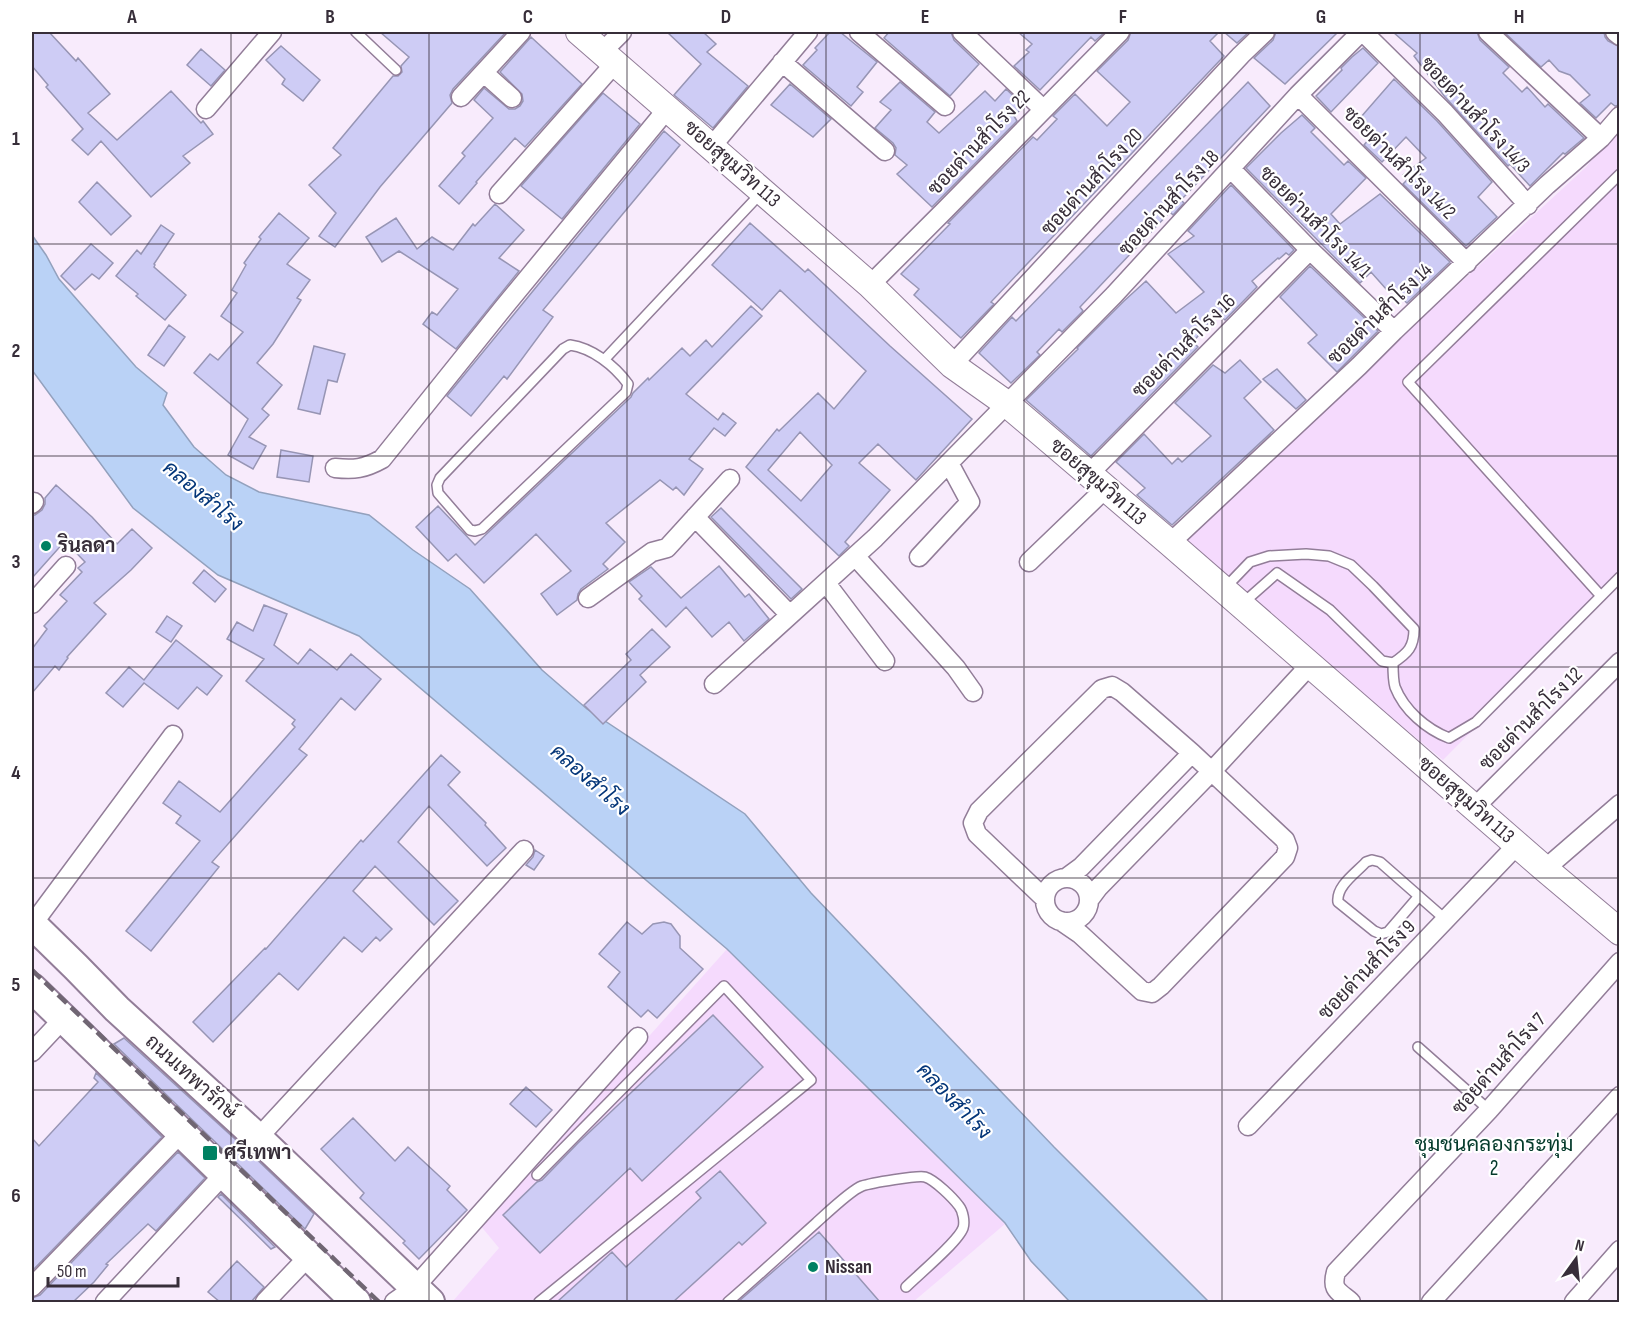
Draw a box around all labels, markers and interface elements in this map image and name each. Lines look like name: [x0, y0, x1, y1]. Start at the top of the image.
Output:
text: A: [126, 5, 137, 29]
text: B: [325, 5, 335, 29]
text: C: [523, 5, 533, 29]
text: D: [721, 5, 731, 29]
text: E: [921, 5, 929, 29]
text: F: [1119, 5, 1127, 29]
text: G: [1316, 5, 1326, 29]
text: H: [1514, 5, 1524, 29]
street label: ซอยด่านสำโรง 14/3: [1415, 51, 1536, 178]
street label: ซอยด่านสำโรง 22: [921, 84, 1035, 201]
street label: ซอยด่านสำโรง 14/2: [1337, 100, 1462, 225]
street label: ซอยสุขุมวิท 113: [678, 115, 786, 213]
street label: ซอยด่านสำโรง 20: [1035, 122, 1148, 241]
text: 1: [12, 127, 20, 151]
street label: ซอยด่านสำโรง 18: [1112, 144, 1224, 261]
street label: ซอยด่านสำโรง 14/1: [1254, 159, 1378, 283]
street label: ซอยด่านสำโรง 14: [1321, 257, 1437, 370]
street label: ซอยด่านสำโรง 16: [1126, 288, 1241, 403]
text: 2: [12, 339, 20, 363]
street label: ซอยสุขุมวิท 113: [1044, 433, 1152, 531]
water label: คลองสำโรง: [158, 455, 249, 537]
place label: รินลดา: [57, 533, 115, 558]
marker: รินลดา: [39, 539, 53, 553]
text: 3: [12, 550, 21, 574]
street label: ซอยด่านสำโรง 12: [1473, 661, 1588, 776]
water label: คลองสำโรง: [545, 738, 635, 821]
street label: ซอยสุขุมวิท 113: [1412, 751, 1520, 849]
text: 4: [11, 761, 21, 785]
street label: ซอยด่านสำโรง 9: [1312, 914, 1421, 1025]
text: 5: [12, 973, 21, 997]
street label: ซอยด่านสำโรง 7: [1446, 1007, 1551, 1120]
street label: ถนนเทพารักษ์: [140, 1027, 244, 1125]
water label: คลองสำโรง: [911, 1057, 997, 1144]
district label: ชุมชนคลองกระทุ่ม 2: [1415, 1132, 1573, 1181]
place label: ศรีเทพา: [224, 1139, 292, 1165]
marker: ศรีเทพา: [201, 1144, 219, 1162]
text: 6: [11, 1184, 21, 1208]
north arrow: [1546, 1229, 1606, 1289]
text: N: [1573, 1236, 1586, 1256]
scale bar: [48, 1250, 178, 1288]
place label: Nissan: [825, 1255, 872, 1279]
marker: Nissan: [806, 1260, 820, 1274]
text: 50 m: [57, 1261, 87, 1282]

